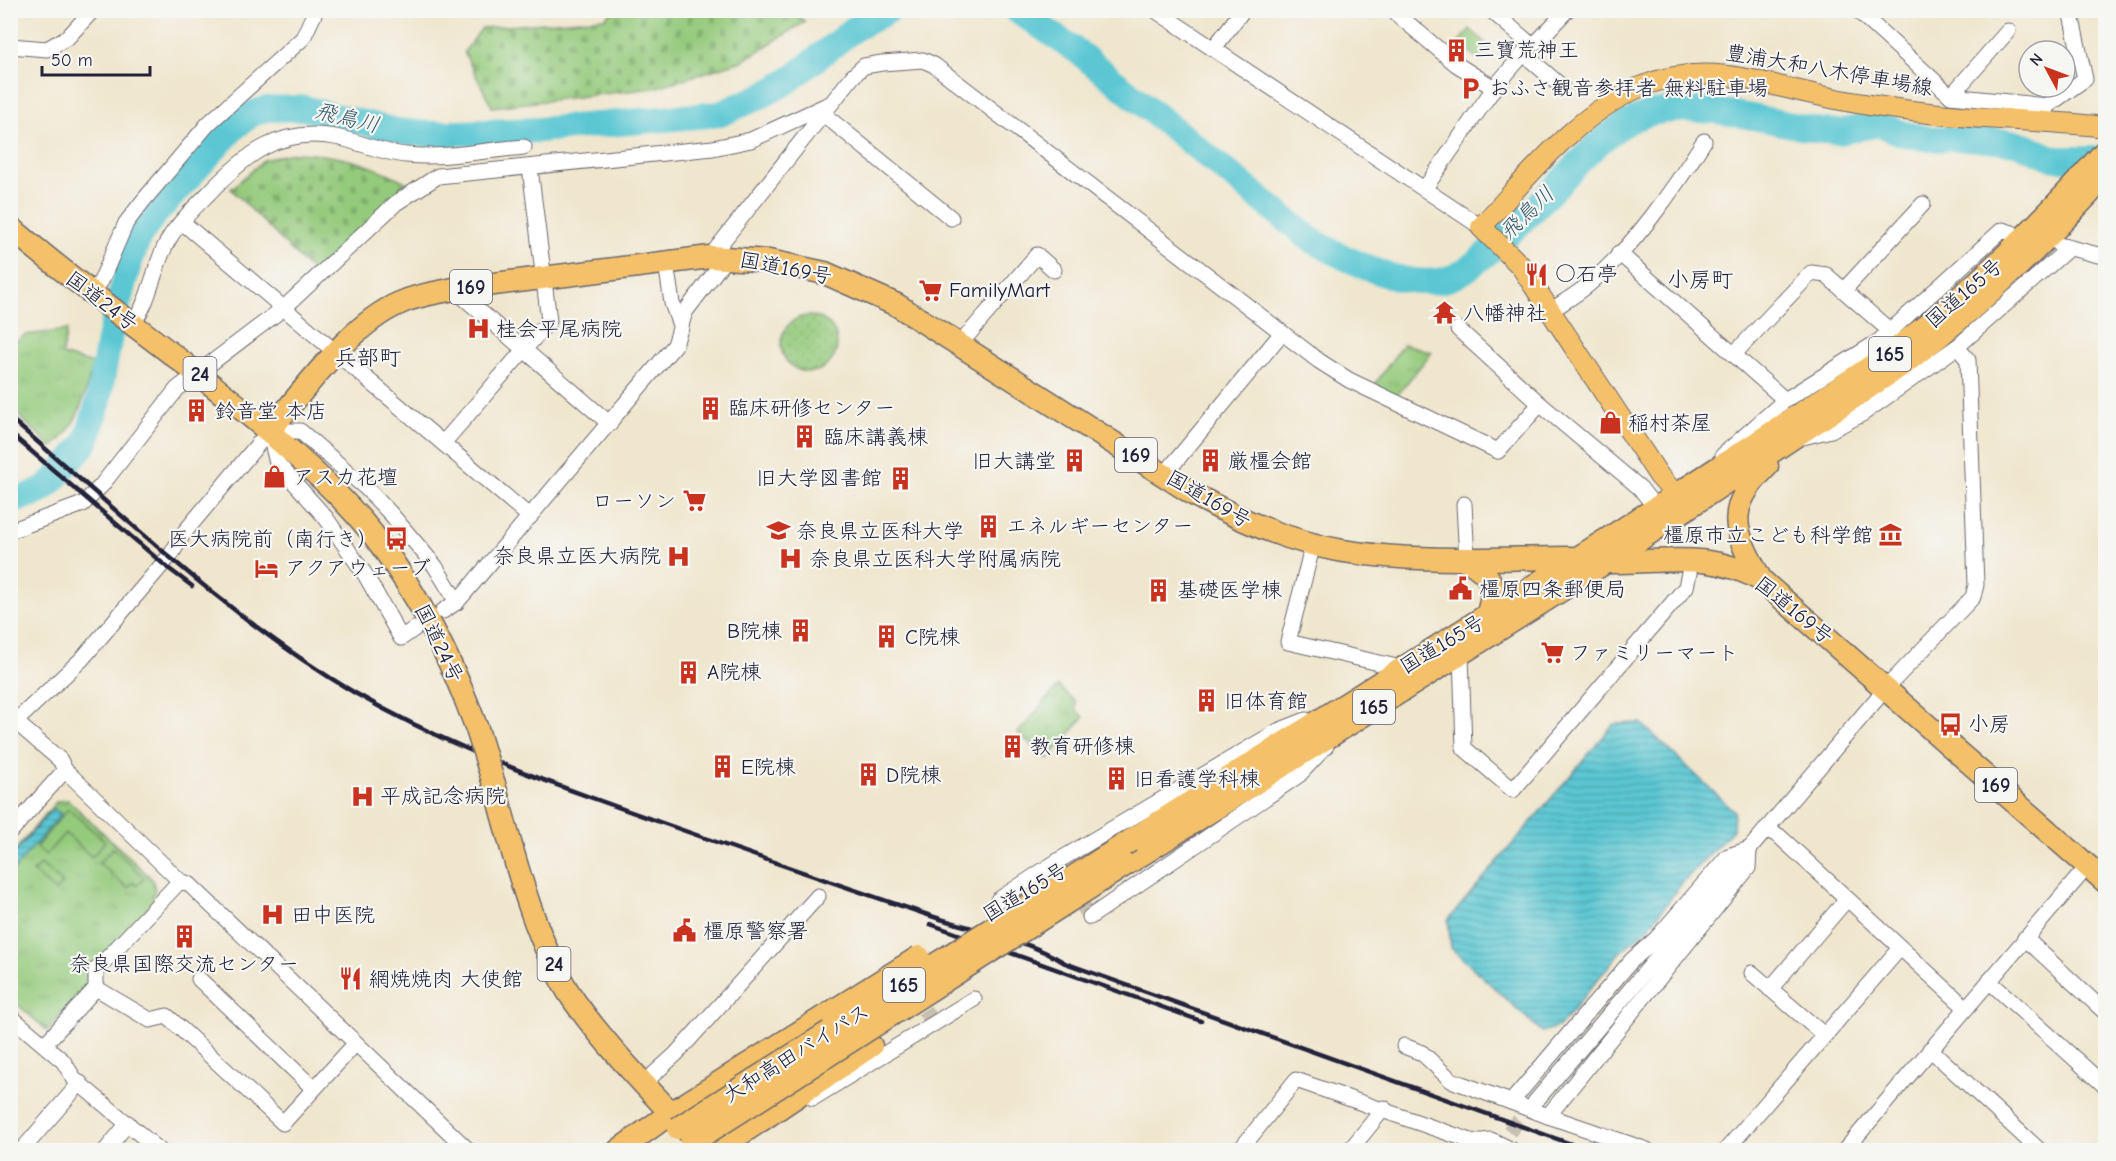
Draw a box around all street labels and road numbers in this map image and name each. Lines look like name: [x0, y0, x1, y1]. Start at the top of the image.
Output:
street label: 豊浦大和八木停車場線: [1724, 40, 1934, 100]
street label: 国道169号: [738, 247, 834, 289]
street label: 国道165号: [1921, 253, 2007, 333]
street label: 国道24号: [61, 266, 143, 336]
road number: 169: [450, 270, 492, 304]
road number: 165: [1869, 337, 1911, 371]
road number: 24: [184, 357, 216, 391]
road number: 169: [1115, 438, 1157, 472]
street label: 国道169号: [1162, 465, 1256, 533]
street label: 国道169号: [1750, 571, 1838, 649]
street label: 国道24号: [410, 600, 468, 686]
street label: 国道165号: [1395, 609, 1489, 679]
road number: 165: [1353, 690, 1395, 724]
road number: 169: [1975, 768, 2017, 802]
street label: 国道165号: [978, 857, 1072, 927]
road number: 24: [538, 947, 570, 981]
road number: 165: [883, 968, 925, 1002]
street label: 大和高田バイパス: [719, 998, 873, 1108]

